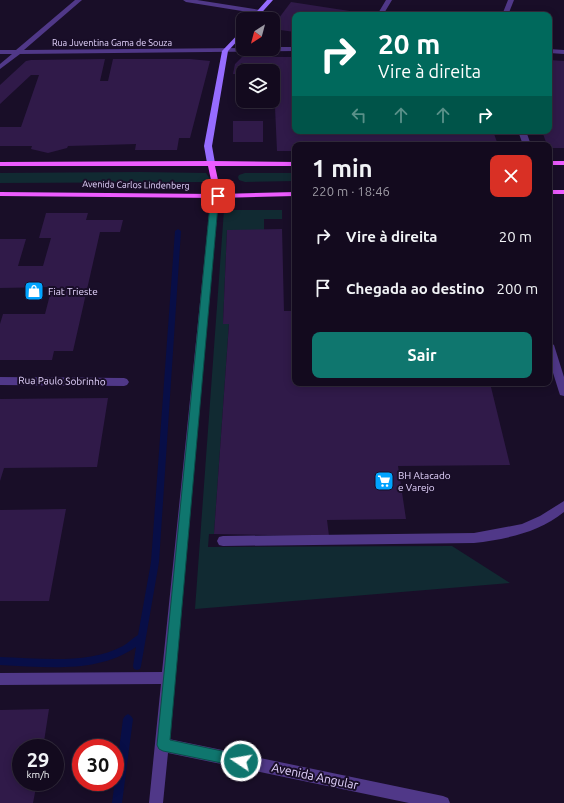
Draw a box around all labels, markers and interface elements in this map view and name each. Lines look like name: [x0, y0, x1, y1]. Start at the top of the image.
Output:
north arrow: [236, 12, 280, 56]
map controls: [236, 12, 280, 108]
icon: right: [312, 28, 364, 80]
text: 20 m: [378, 28, 440, 59]
street label: Rua Juventina Gama de Souza: [52, 38, 172, 48]
text: Vire à direita: [378, 61, 481, 81]
button: layers: [236, 64, 280, 108]
icon: left: [348, 104, 370, 126]
icon: ahead: [390, 104, 412, 126]
icon: ahead: [432, 104, 454, 126]
icon: right: [474, 104, 496, 126]
text: 1 min: [312, 155, 373, 182]
button: close: [490, 155, 532, 197]
street label: Avenida Carlos Lindenberg: [82, 179, 190, 191]
pin: [201, 179, 235, 213]
text: 220 m · 18:46: [312, 184, 390, 198]
icon: arrive: [207, 185, 229, 207]
icon: right: [312, 225, 334, 247]
text: Vire à direita: [346, 228, 438, 245]
text: 20 m: [499, 228, 532, 245]
icon: arrive: [312, 277, 334, 299]
shop icon: Fiat Trieste: [23, 280, 45, 302]
text: Chegada ao destino: [346, 280, 485, 297]
text: 200 m: [497, 280, 538, 297]
place label: Fiat Trieste: [48, 286, 98, 297]
button: Sair: [312, 332, 532, 378]
street label: Rua Paulo Sobrinho: [18, 375, 106, 387]
supermarket icon: BH Atacado e Varejo: [373, 470, 395, 492]
place label: BH Atacado e Varejo: [398, 470, 451, 493]
speed limit sign: 30: [72, 739, 124, 791]
position arrow: [220, 740, 262, 782]
text: 29: [27, 748, 49, 771]
street label: Avenida Angular: [271, 760, 360, 792]
text: km/h: [26, 769, 50, 780]

